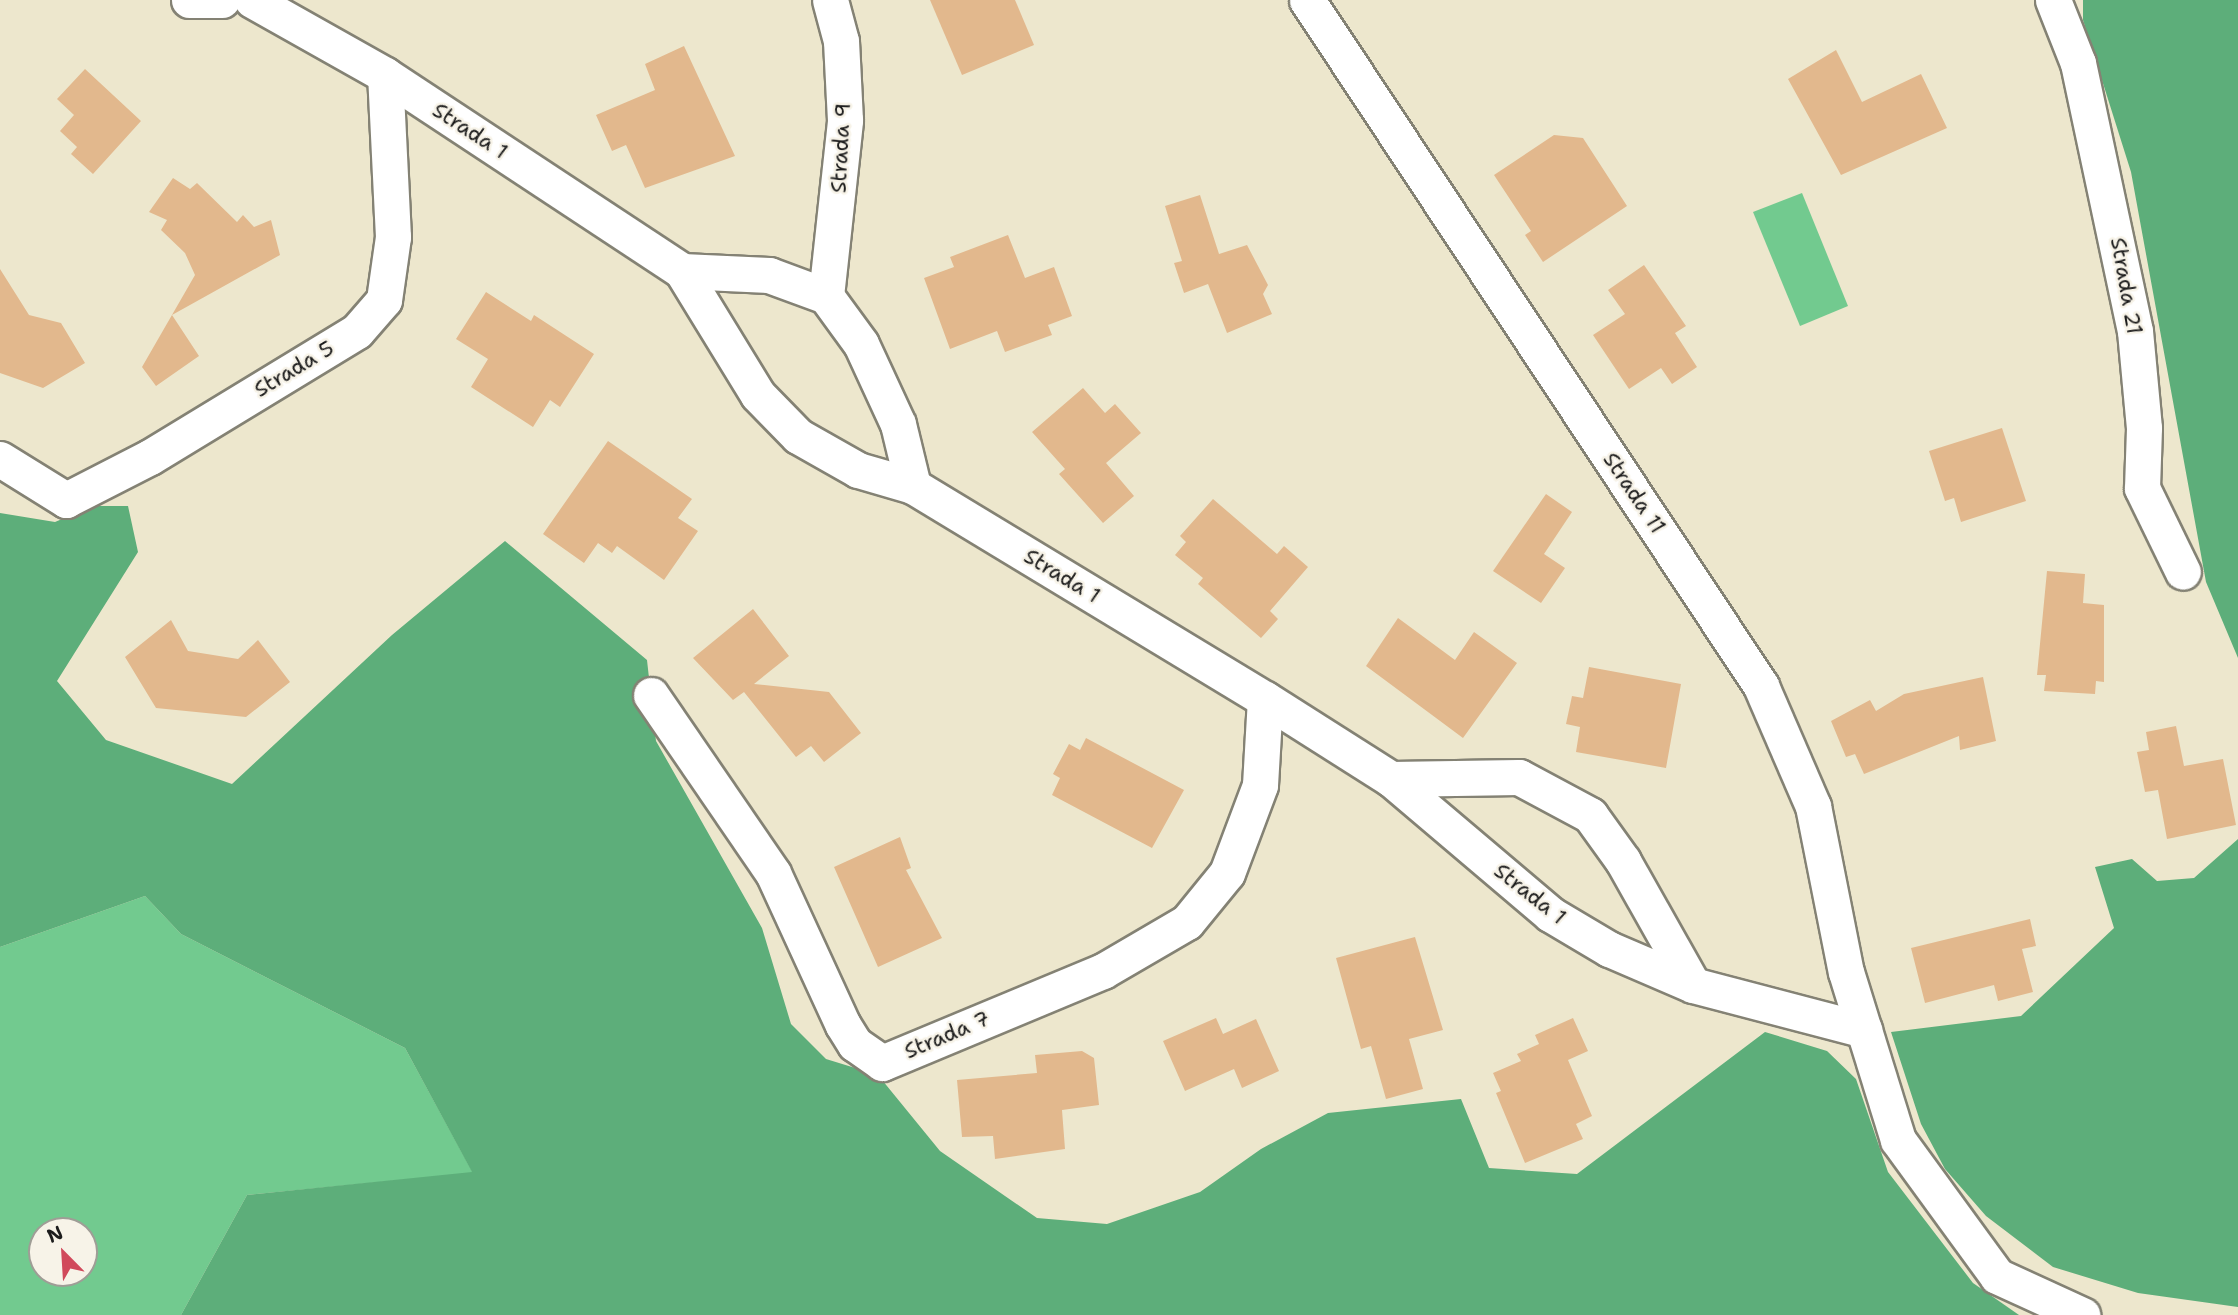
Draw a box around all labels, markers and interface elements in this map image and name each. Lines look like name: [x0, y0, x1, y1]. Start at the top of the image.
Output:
street label: Strada 1: [428, 98, 512, 164]
street label: Strada 9: [826, 102, 856, 194]
street label: Strada 21: [2105, 236, 2147, 336]
street label: Strada 5: [250, 335, 338, 403]
street label: Strada 11: [1598, 448, 1670, 538]
street label: Strada 1: [1019, 544, 1105, 608]
street label: Strada 1: [1489, 858, 1571, 930]
street label: Strada 7: [901, 1006, 993, 1064]
north arrow: [28, 1217, 98, 1287]
text: N: [43, 1220, 67, 1249]

